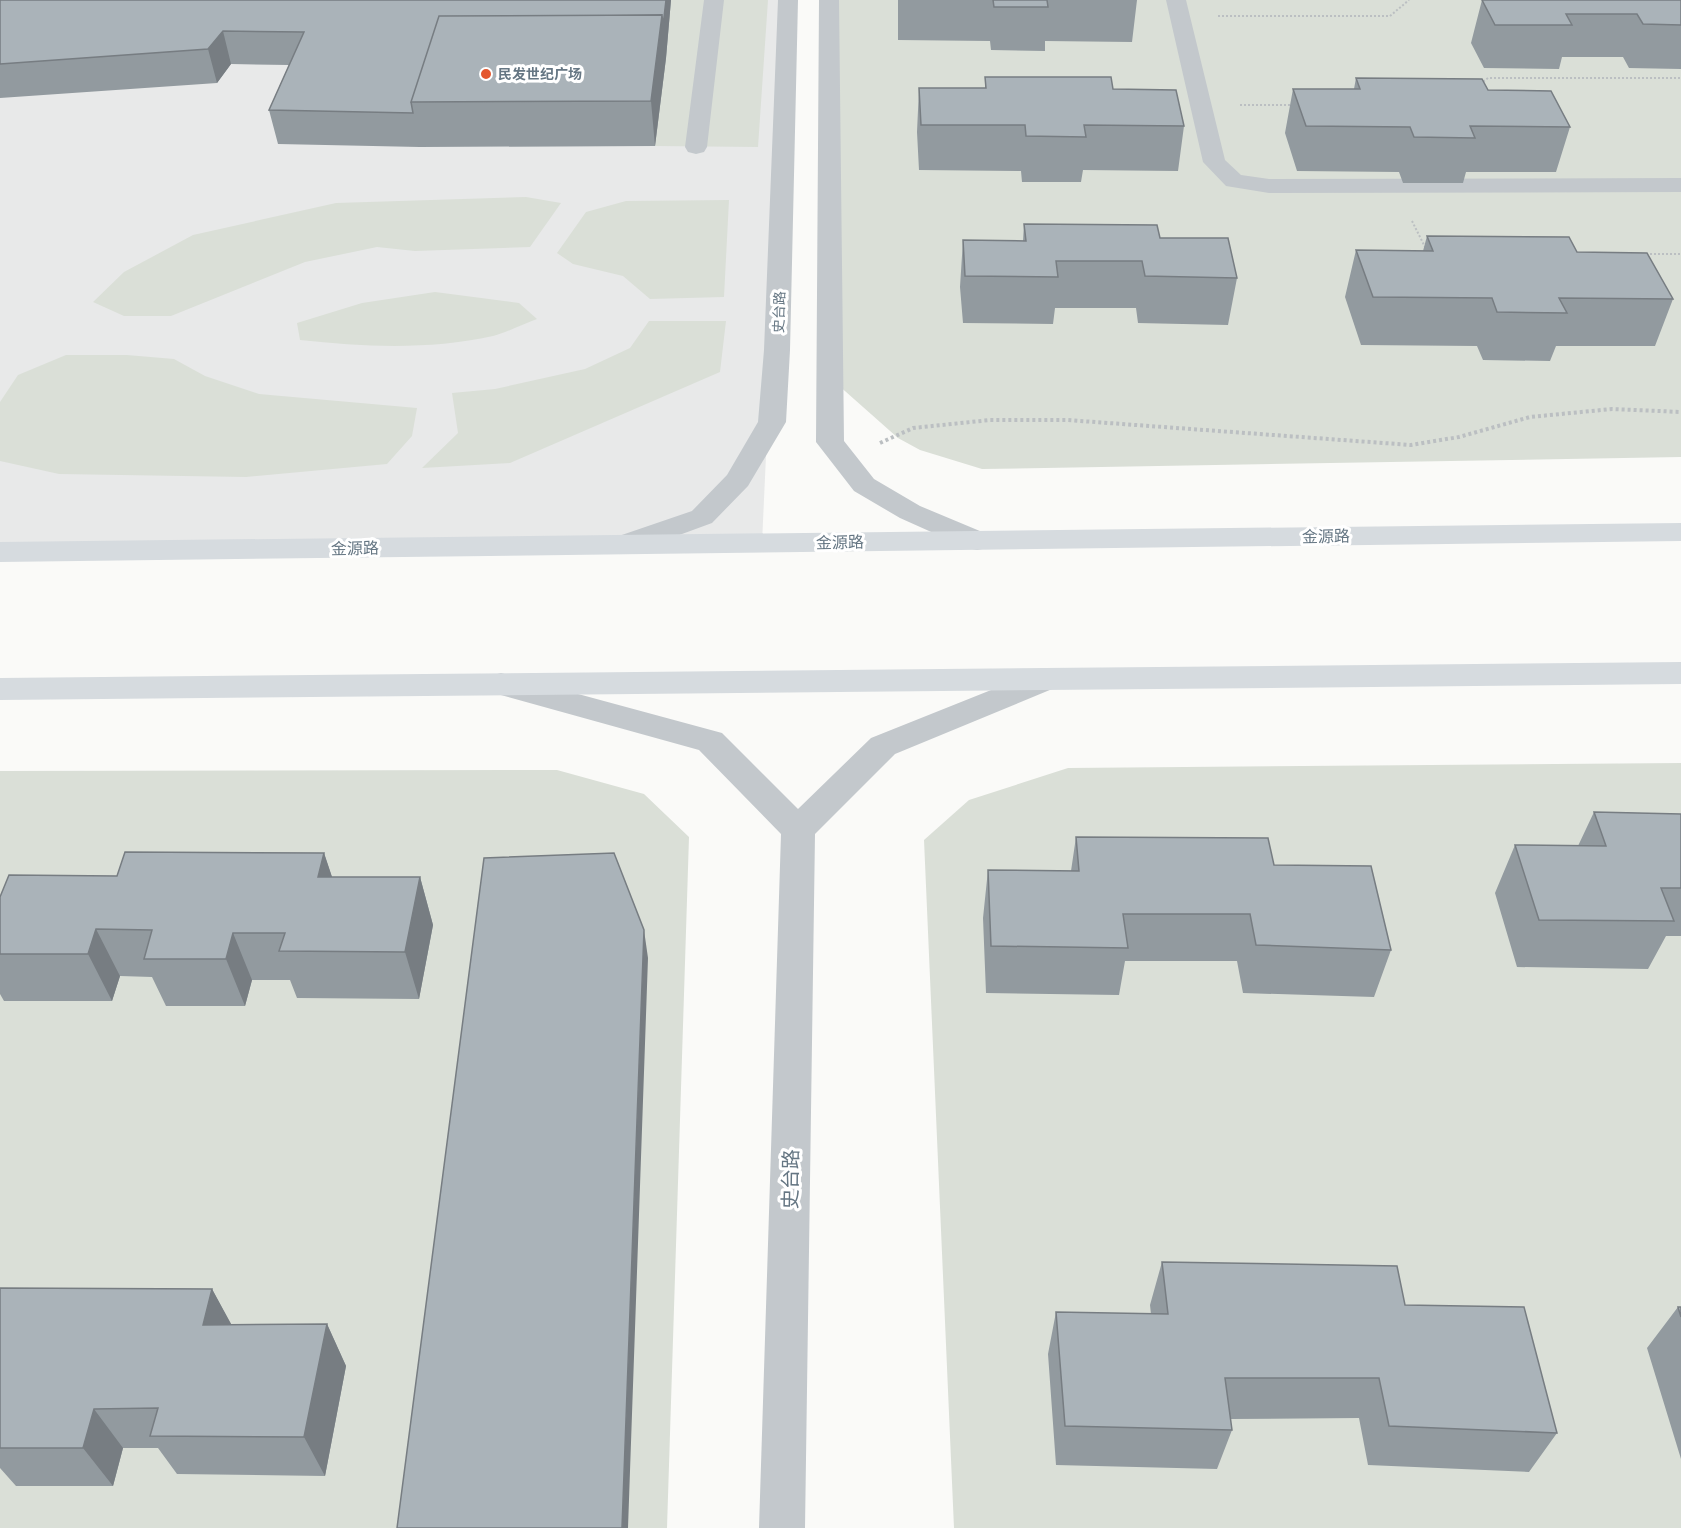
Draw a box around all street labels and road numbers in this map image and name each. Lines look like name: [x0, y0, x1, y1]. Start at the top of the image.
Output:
street label: 史台路: [769, 291, 789, 333]
street label: 金源路: [1302, 526, 1350, 546]
street label: 金源路: [816, 532, 864, 552]
street label: 金源路: [331, 538, 379, 558]
street label: 史台路: [776, 1149, 804, 1209]

